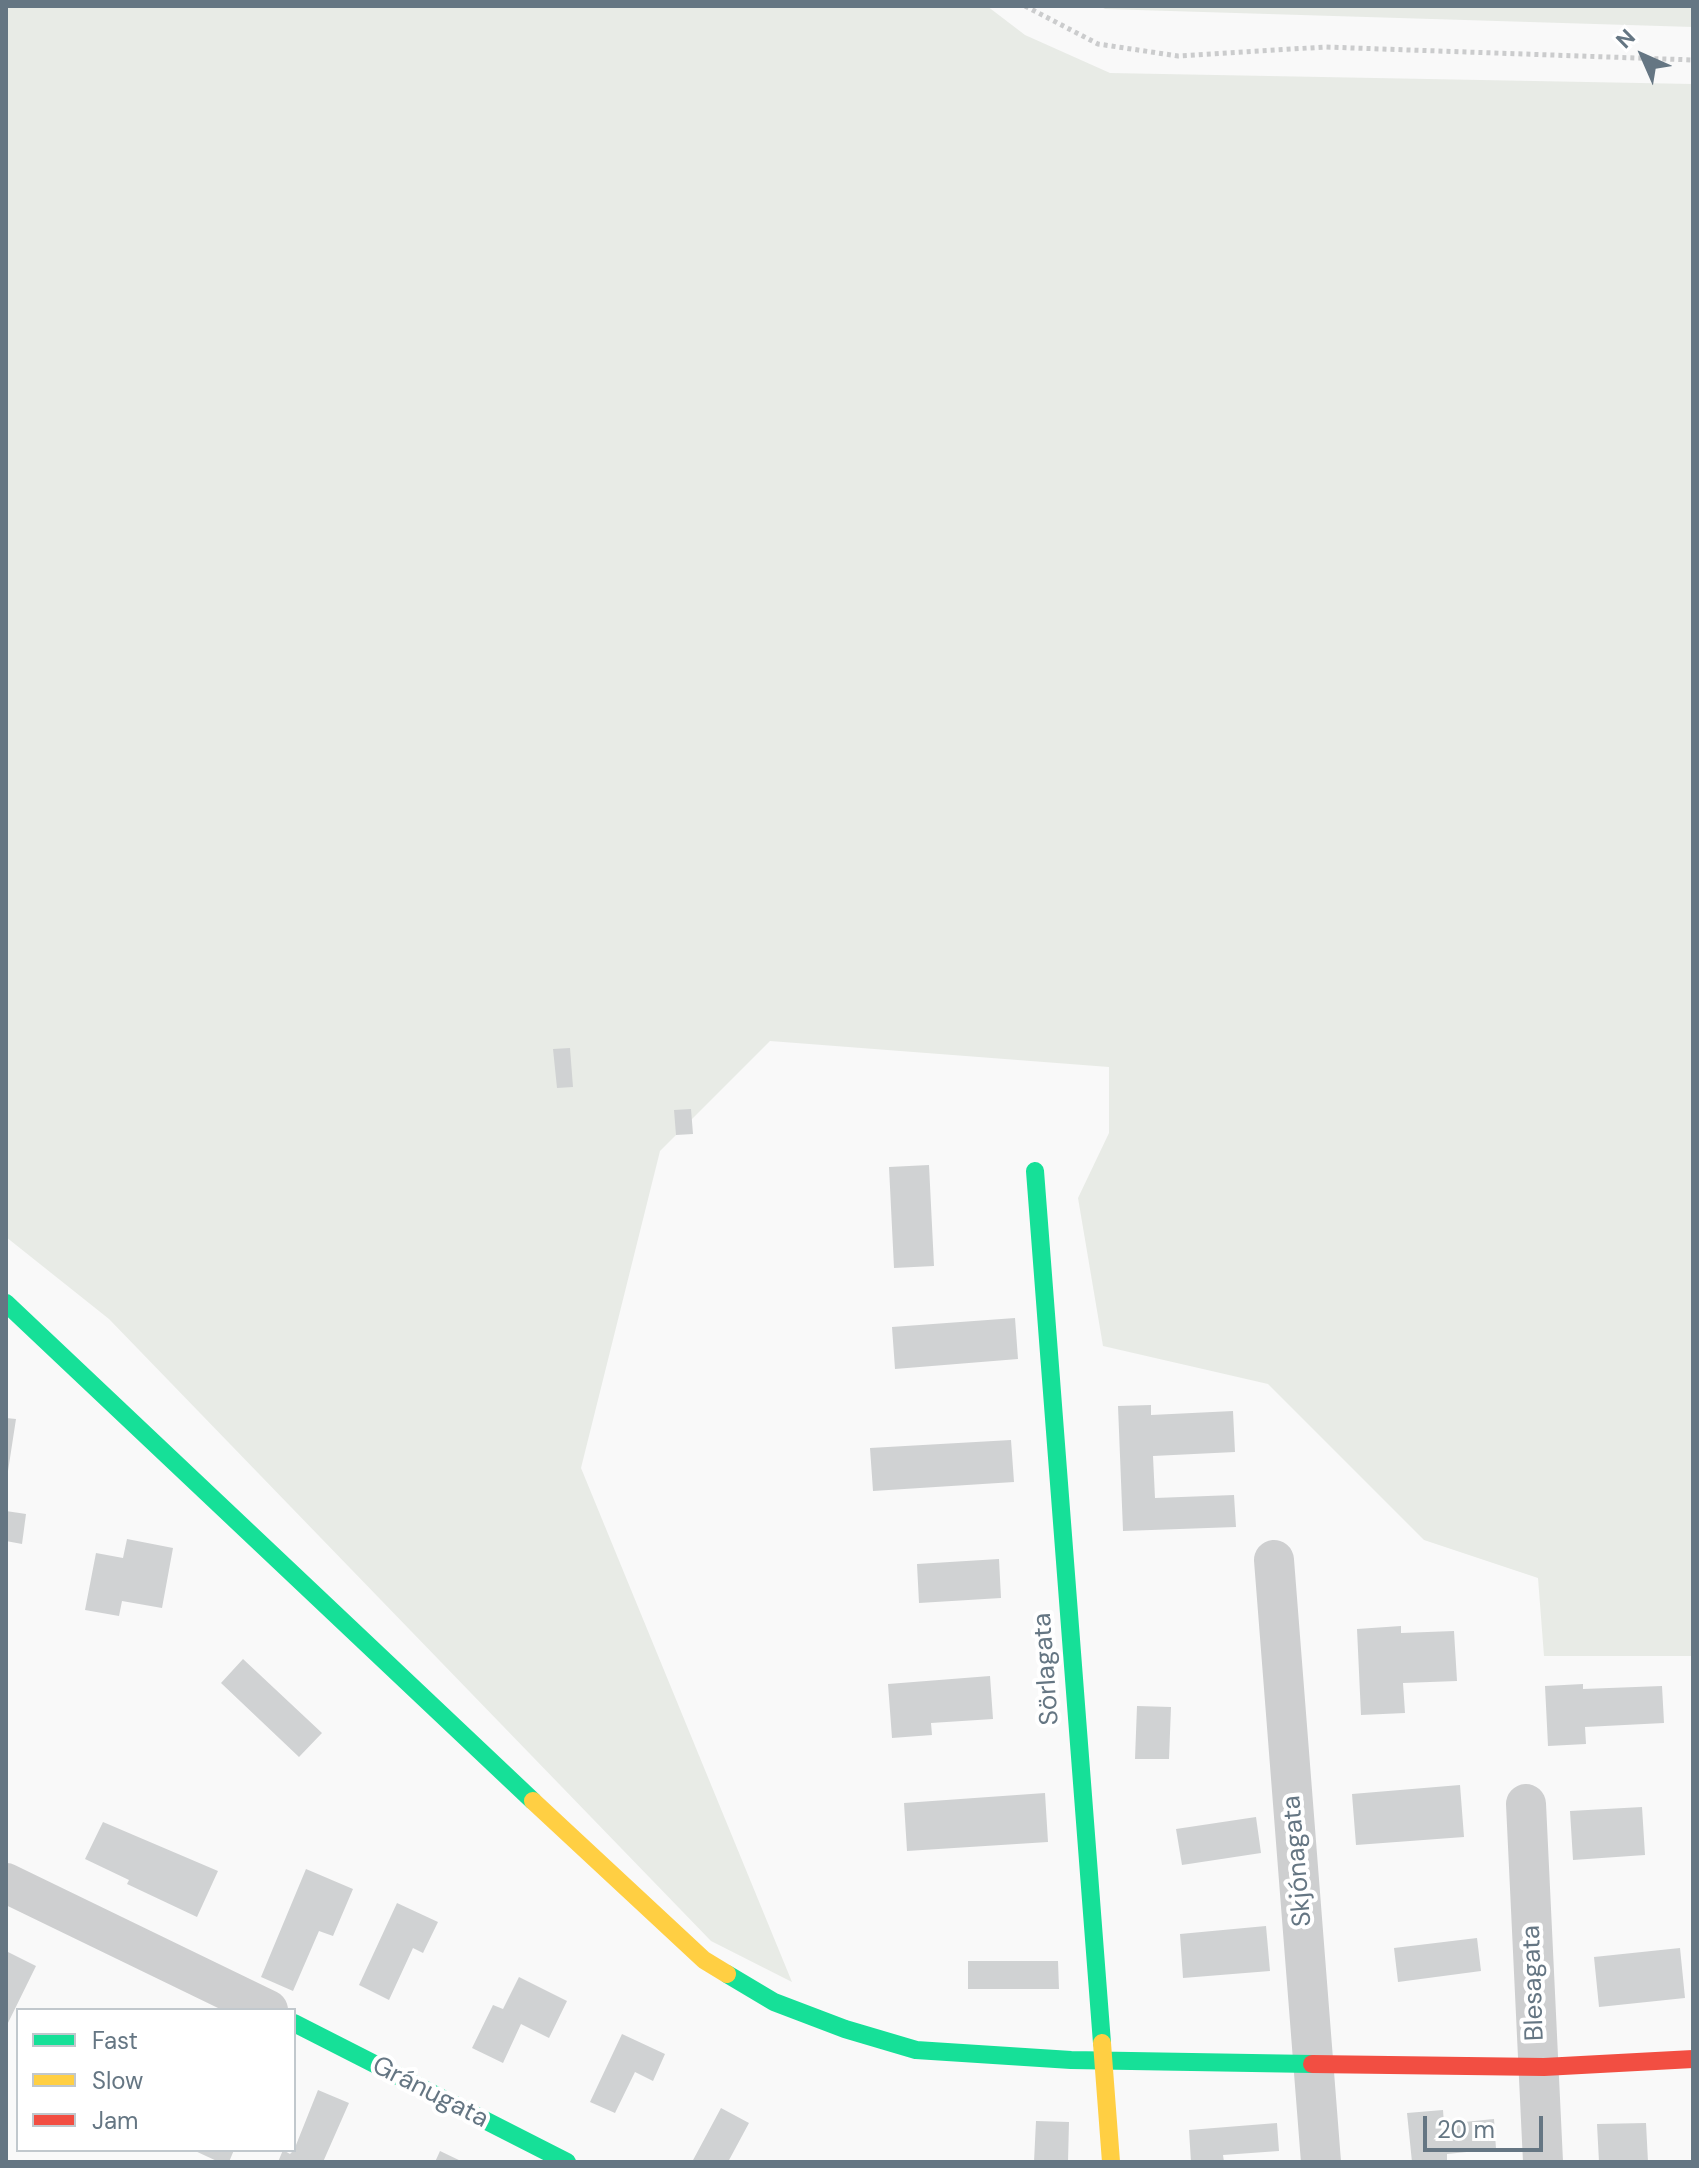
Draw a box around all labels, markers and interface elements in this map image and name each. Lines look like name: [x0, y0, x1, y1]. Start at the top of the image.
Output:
north arrow: [1603, 16, 1683, 96]
text: N: [1610, 23, 1642, 55]
street label: Sörlagata: [1028, 1612, 1066, 1726]
street label: Skjónagata: [1277, 1794, 1319, 1928]
street label: Blesagata: [1516, 1924, 1552, 2042]
legend: [16, 2008, 296, 2152]
text: Fast: [92, 2025, 138, 2056]
street label: Gránugata: [367, 2051, 493, 2135]
text: Slow: [92, 2065, 143, 2096]
scale bar: [1427, 2100, 1547, 2150]
text: Jam: [92, 2105, 138, 2136]
text: 20 m: [1437, 2114, 1495, 2145]

